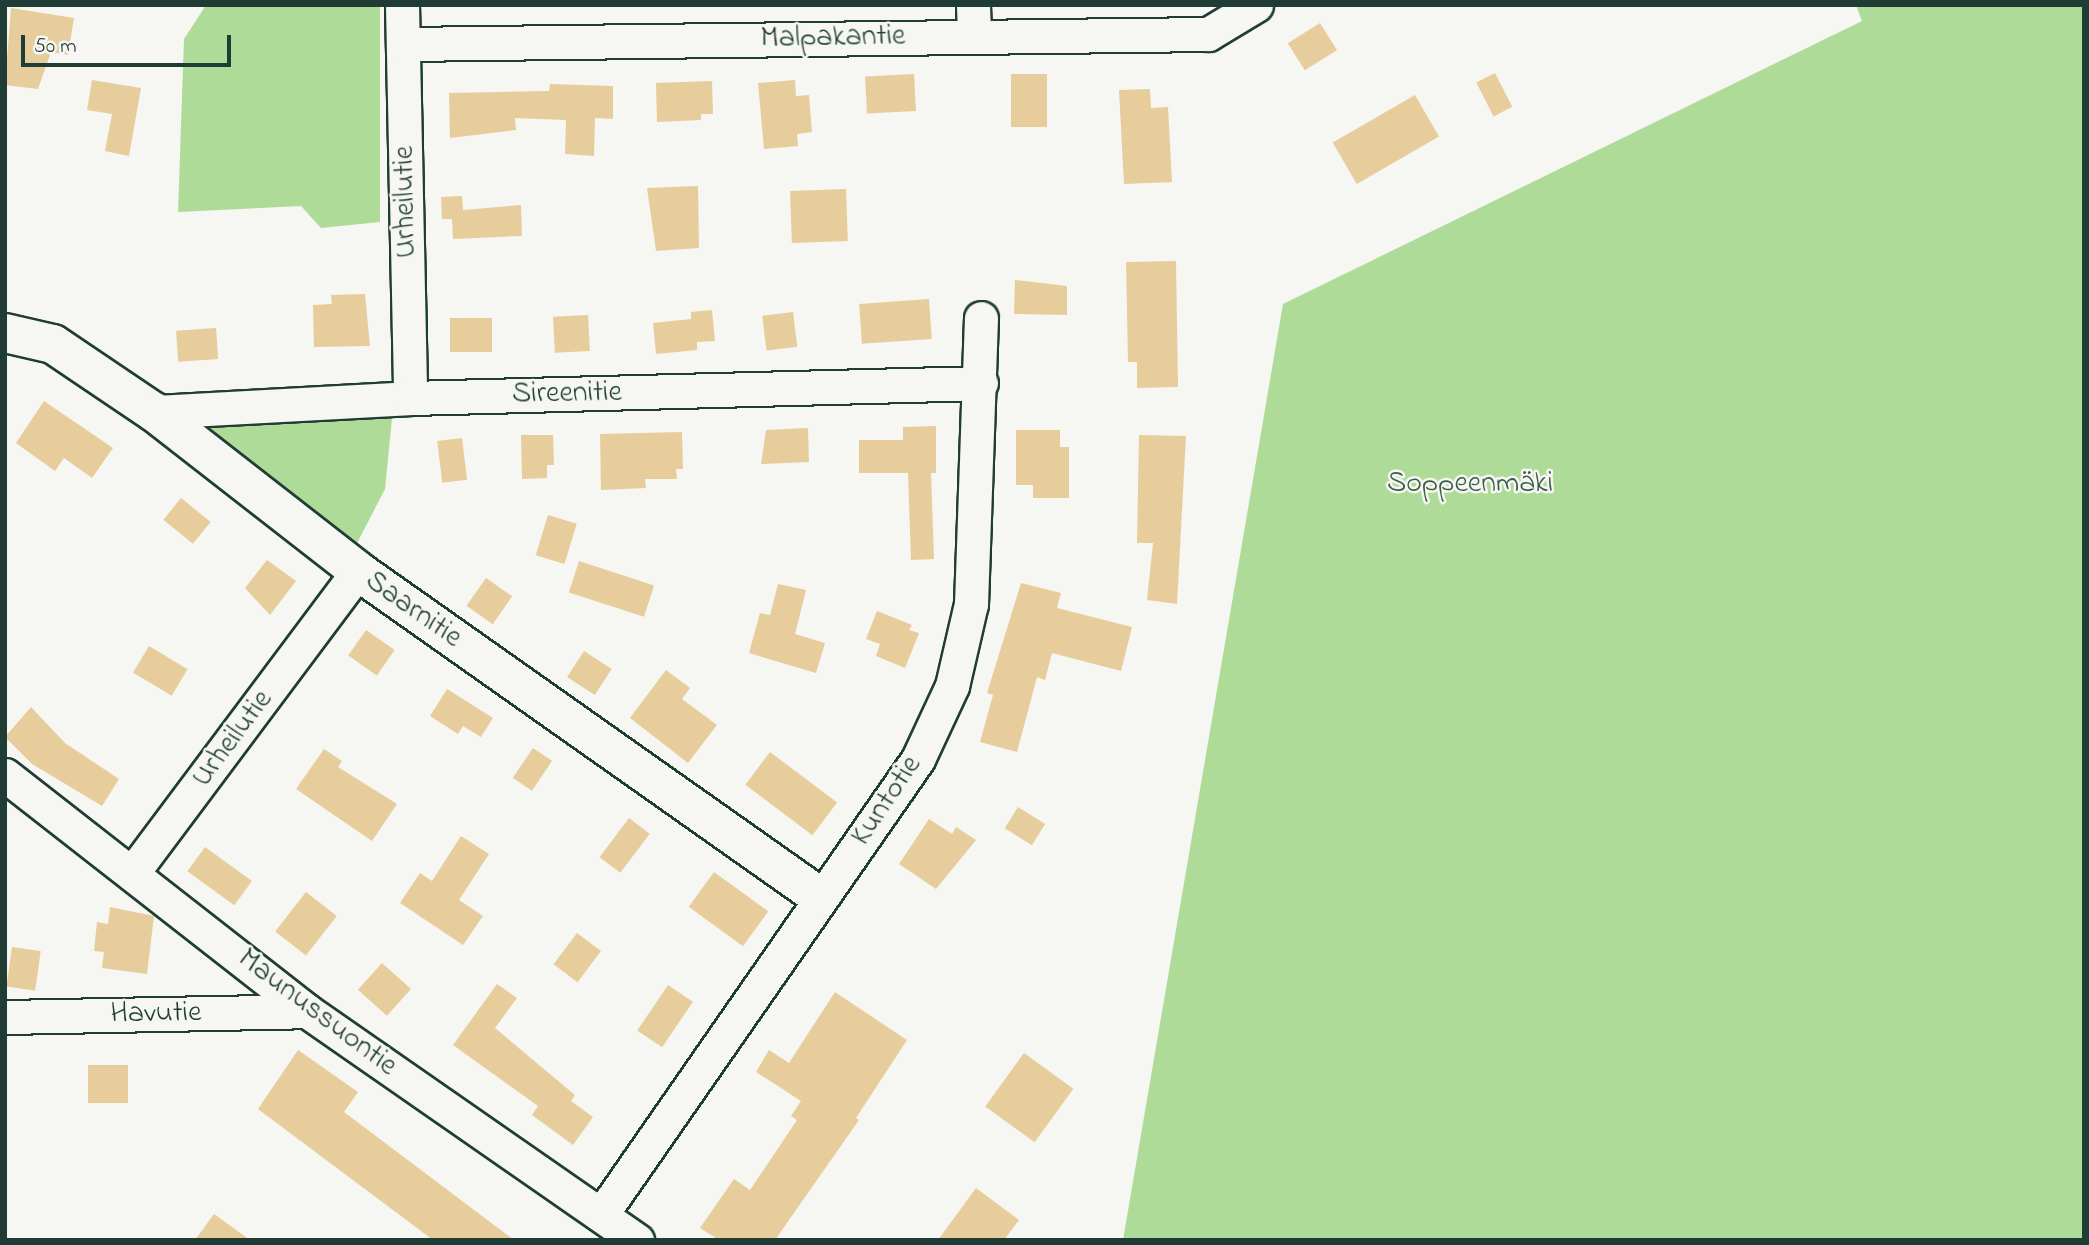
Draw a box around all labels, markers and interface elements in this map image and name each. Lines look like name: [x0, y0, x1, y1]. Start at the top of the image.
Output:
street label: Malpakantie: [760, 19, 906, 57]
scale bar: [24, 21, 234, 65]
text: 50 m: [34, 32, 77, 62]
street label: Urheilutie: [387, 146, 425, 258]
street label: Sireenitie: [512, 375, 622, 413]
park label: Soppeenmäki: [1387, 466, 1553, 502]
street label: Saarnitie: [358, 564, 468, 656]
street label: Urheilutie: [185, 683, 281, 795]
street label: Kuntotie: [844, 749, 930, 853]
street label: Maunussuontie: [230, 941, 404, 1085]
street label: Havutie: [110, 995, 202, 1033]

